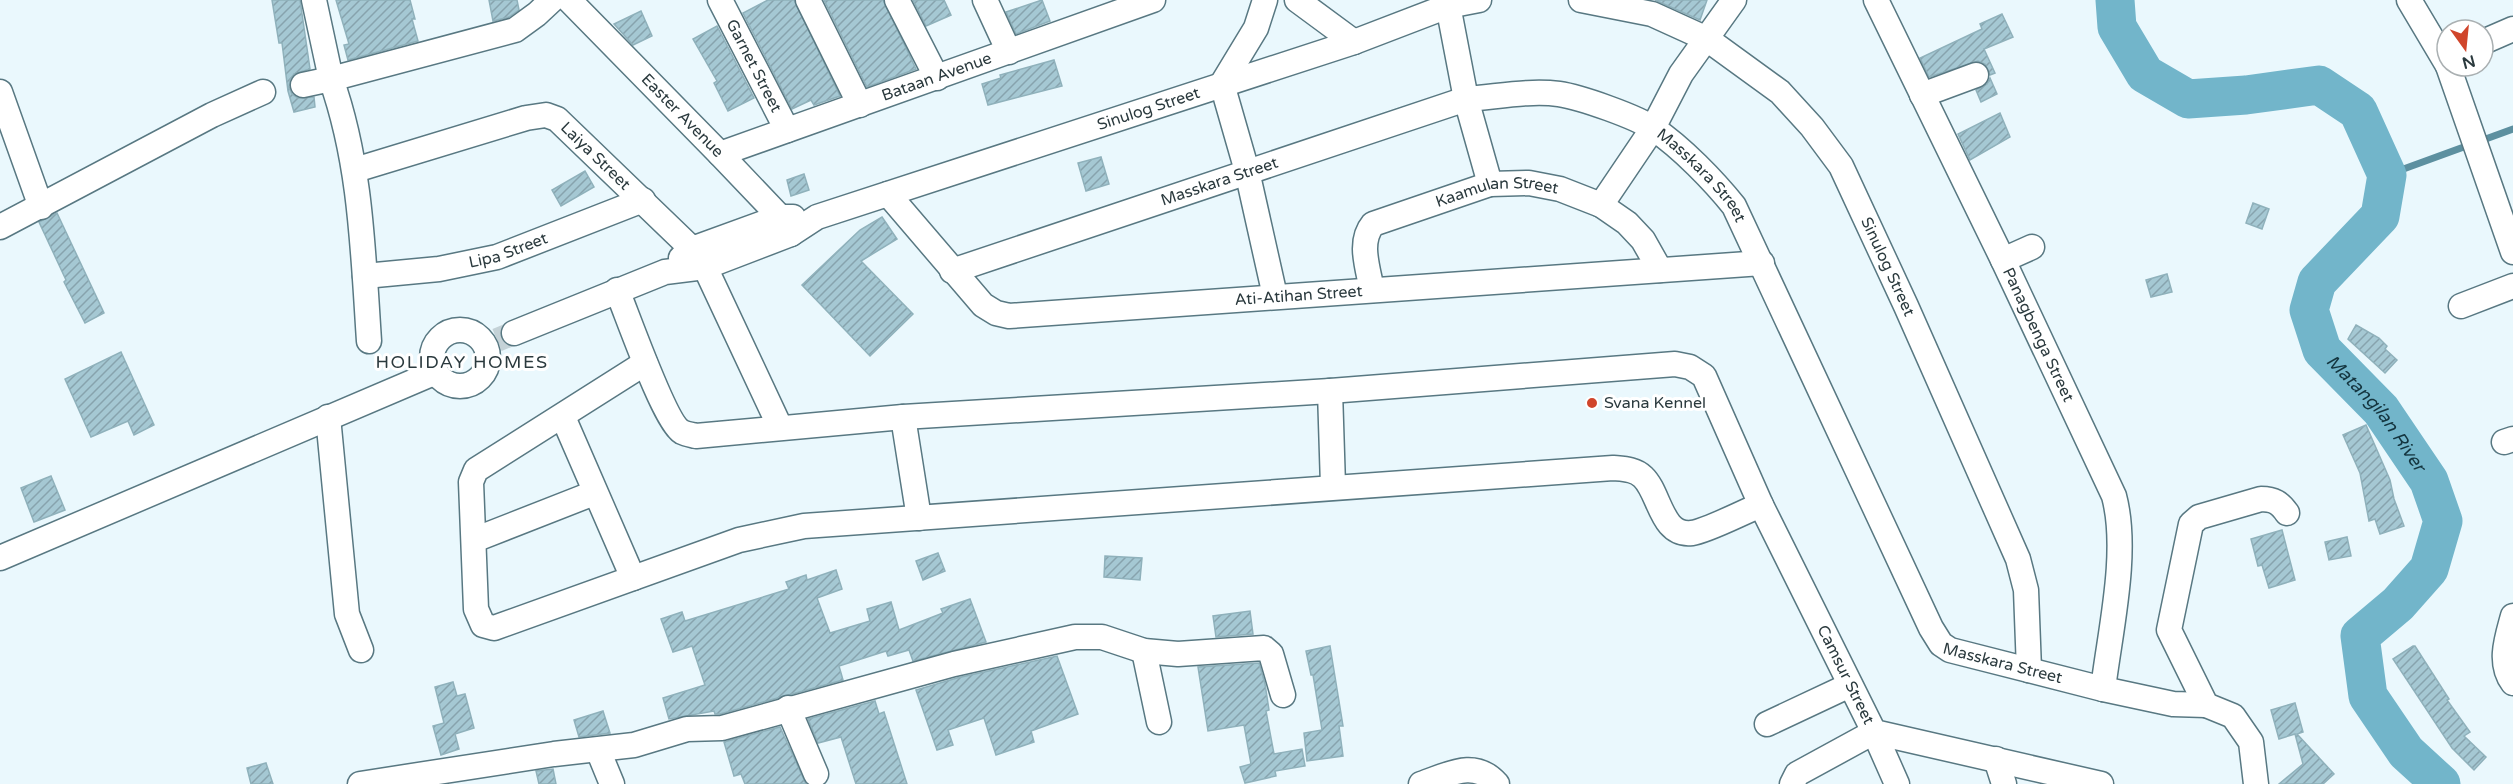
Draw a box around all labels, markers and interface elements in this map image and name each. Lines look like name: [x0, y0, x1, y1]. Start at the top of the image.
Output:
street label: Garnet Street: [722, 16, 786, 116]
north arrow: [2435, 18, 2495, 78]
street label: Bataan Avenue: [879, 48, 994, 106]
text: N: [2460, 50, 2477, 73]
street label: Easter Avenue: [637, 70, 728, 162]
street label: Sinulog Street: [1095, 83, 1202, 135]
street label: Laiya Street: [556, 118, 635, 194]
street label: Masskara Street: [1653, 124, 1750, 226]
street label: Masskara Street: [1158, 153, 1281, 210]
street label: Kaamulan Street: [1433, 173, 1560, 212]
street label: Sinulog Street: [1856, 214, 1919, 319]
street label: Lipa Street: [467, 228, 551, 273]
street label: Panagbenga Street: [1998, 264, 2078, 405]
street label: Ati-Atihan Street: [1234, 281, 1363, 310]
water label: Matangilan River: [2322, 350, 2432, 478]
district label: HOLIDAY HOMES: [375, 351, 549, 373]
place label: Svana Kennel: [1604, 393, 1706, 413]
marker: Svana Kennel: [1585, 396, 1599, 410]
street label: Camsur Street: [1812, 622, 1879, 728]
street label: Masskara Street: [1941, 639, 2064, 688]

